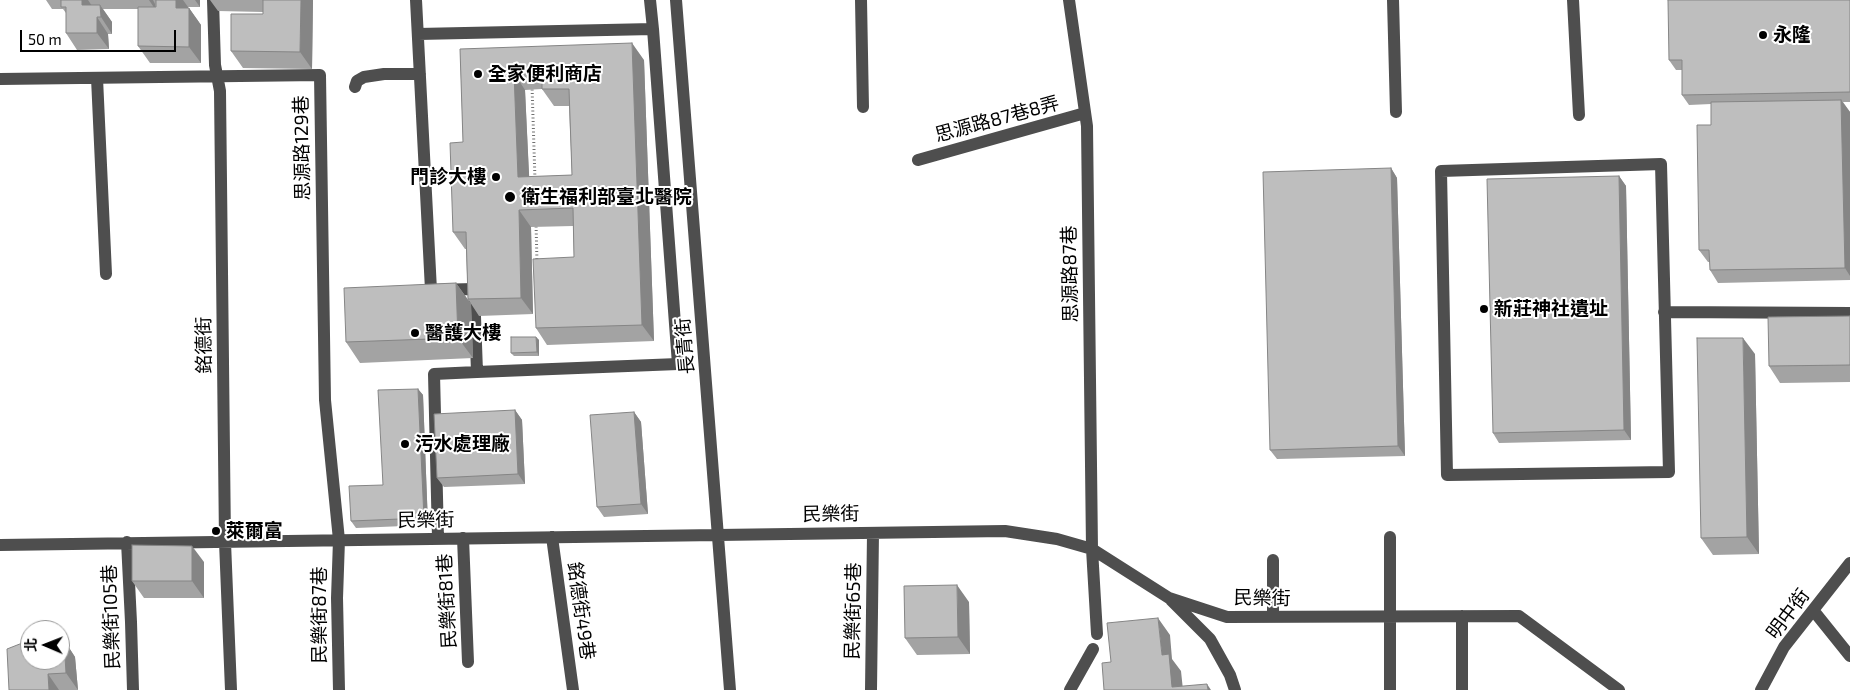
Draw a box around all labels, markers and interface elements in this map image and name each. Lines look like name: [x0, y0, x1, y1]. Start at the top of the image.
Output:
scale bar: [22, 20, 179, 52]
place label: 永隆: [1773, 24, 1811, 46]
marker: 永隆: [1757, 29, 1769, 41]
text: 50 m: [28, 30, 62, 48]
place label: 全家便利商店: [488, 63, 602, 85]
marker: 全家便利商店: [472, 68, 484, 80]
street label: 思源路87巷8弄: [932, 91, 1062, 147]
street label: 思源路129巷: [290, 95, 314, 201]
place label: 門診大樓: [410, 166, 486, 188]
marker: 門診大樓: [490, 171, 502, 183]
place label: 衛生福利部臺北醫院: [521, 186, 692, 208]
marker: 衛生福利部臺北醫院: [503, 190, 517, 204]
street label: 思源路87巷: [1058, 225, 1082, 323]
place label: 新莊神社遺址: [1494, 298, 1608, 320]
marker: 新莊神社遺址: [1478, 303, 1490, 315]
street label: 銘德街: [192, 316, 216, 374]
street label: 長青街: [671, 317, 699, 375]
place label: 醫護大樓: [425, 322, 501, 344]
marker: 醫護大樓: [409, 327, 421, 339]
place label: 污水處理廠: [415, 433, 510, 455]
marker: 污水處理廠: [399, 438, 411, 450]
street label: 民樂街: [802, 502, 860, 526]
street label: 民樂街: [397, 508, 455, 532]
place label: 萊爾富: [226, 520, 283, 542]
marker: 萊爾富: [210, 525, 222, 537]
street label: 民樂街81巷: [433, 553, 461, 649]
street label: 銘德街49巷: [563, 561, 599, 661]
street label: 民樂街65巷: [841, 562, 865, 660]
street label: 民樂街105巷: [98, 564, 124, 670]
street label: 民樂街87巷: [309, 566, 331, 664]
street label: 明中街: [1762, 584, 1814, 644]
street label: 民樂街: [1233, 586, 1291, 610]
north arrow: [20, 620, 70, 670]
text: 北: [22, 638, 39, 652]

